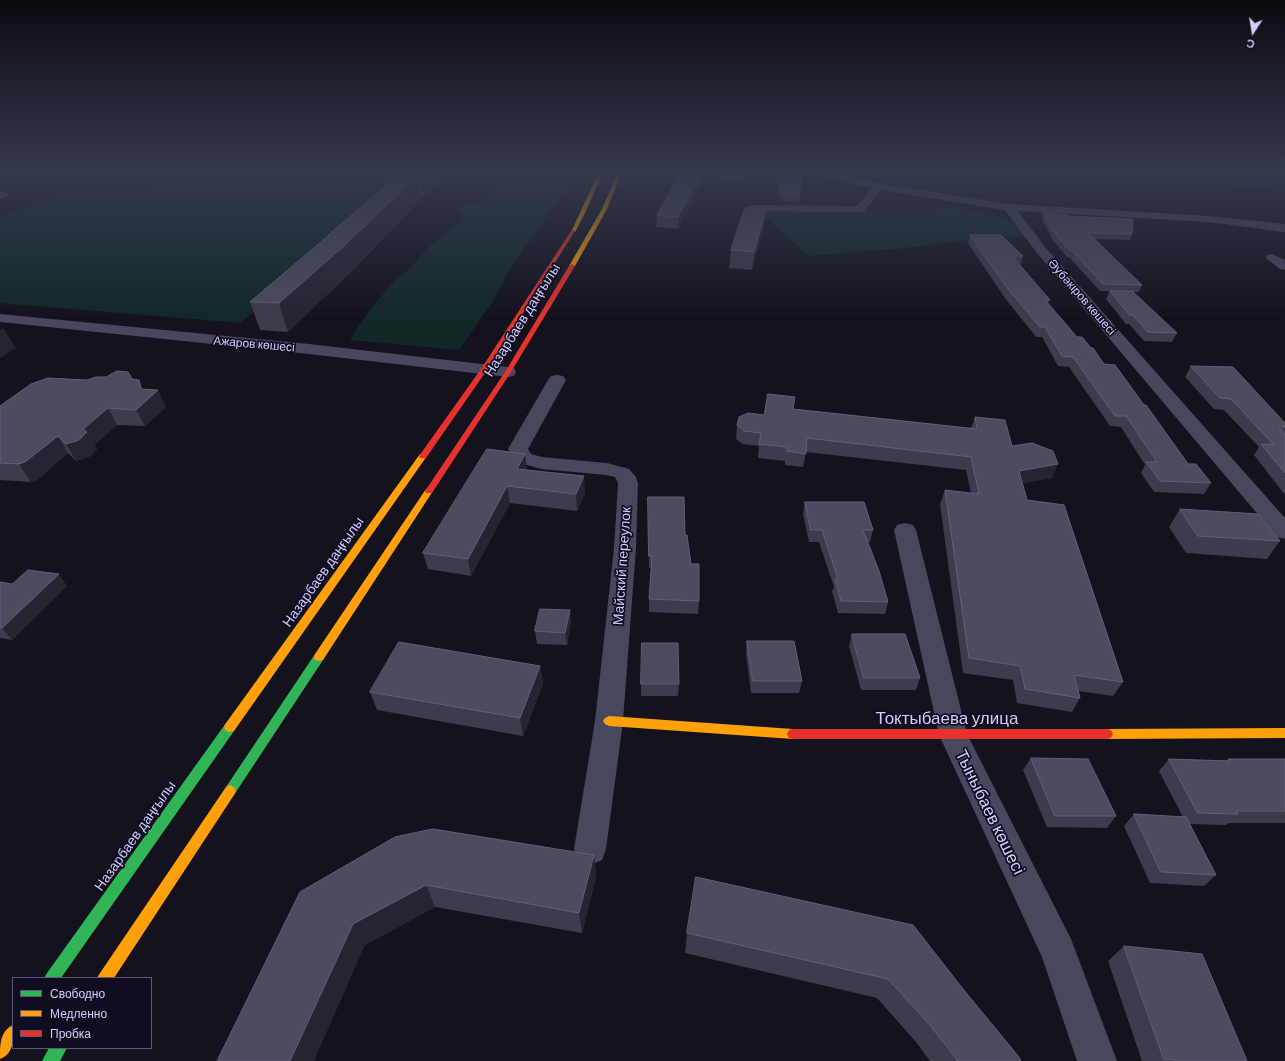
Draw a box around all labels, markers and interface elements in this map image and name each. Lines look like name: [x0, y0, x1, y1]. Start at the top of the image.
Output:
north arrow: [1233, 12, 1273, 52]
text: С: [1245, 37, 1256, 51]
street label: Әубәкіров көшесі: [1045, 256, 1119, 338]
street label: Назарбаев даңғылы: [480, 260, 564, 380]
street label: Ажаров көшесі: [213, 333, 295, 355]
street label: Майский переулок: [609, 506, 635, 626]
street label: Назарбаев даңғылы: [279, 514, 367, 630]
street label: Токтыбаева улица: [876, 708, 1018, 728]
street label: Тыныбаев көшесі: [951, 746, 1029, 878]
street label: Назарбаев даңғылы: [91, 778, 179, 894]
legend: [12, 977, 152, 1049]
text: Свободно: [50, 986, 105, 1000]
text: Медленно: [50, 1006, 107, 1020]
text: Пробка: [50, 1026, 91, 1040]

